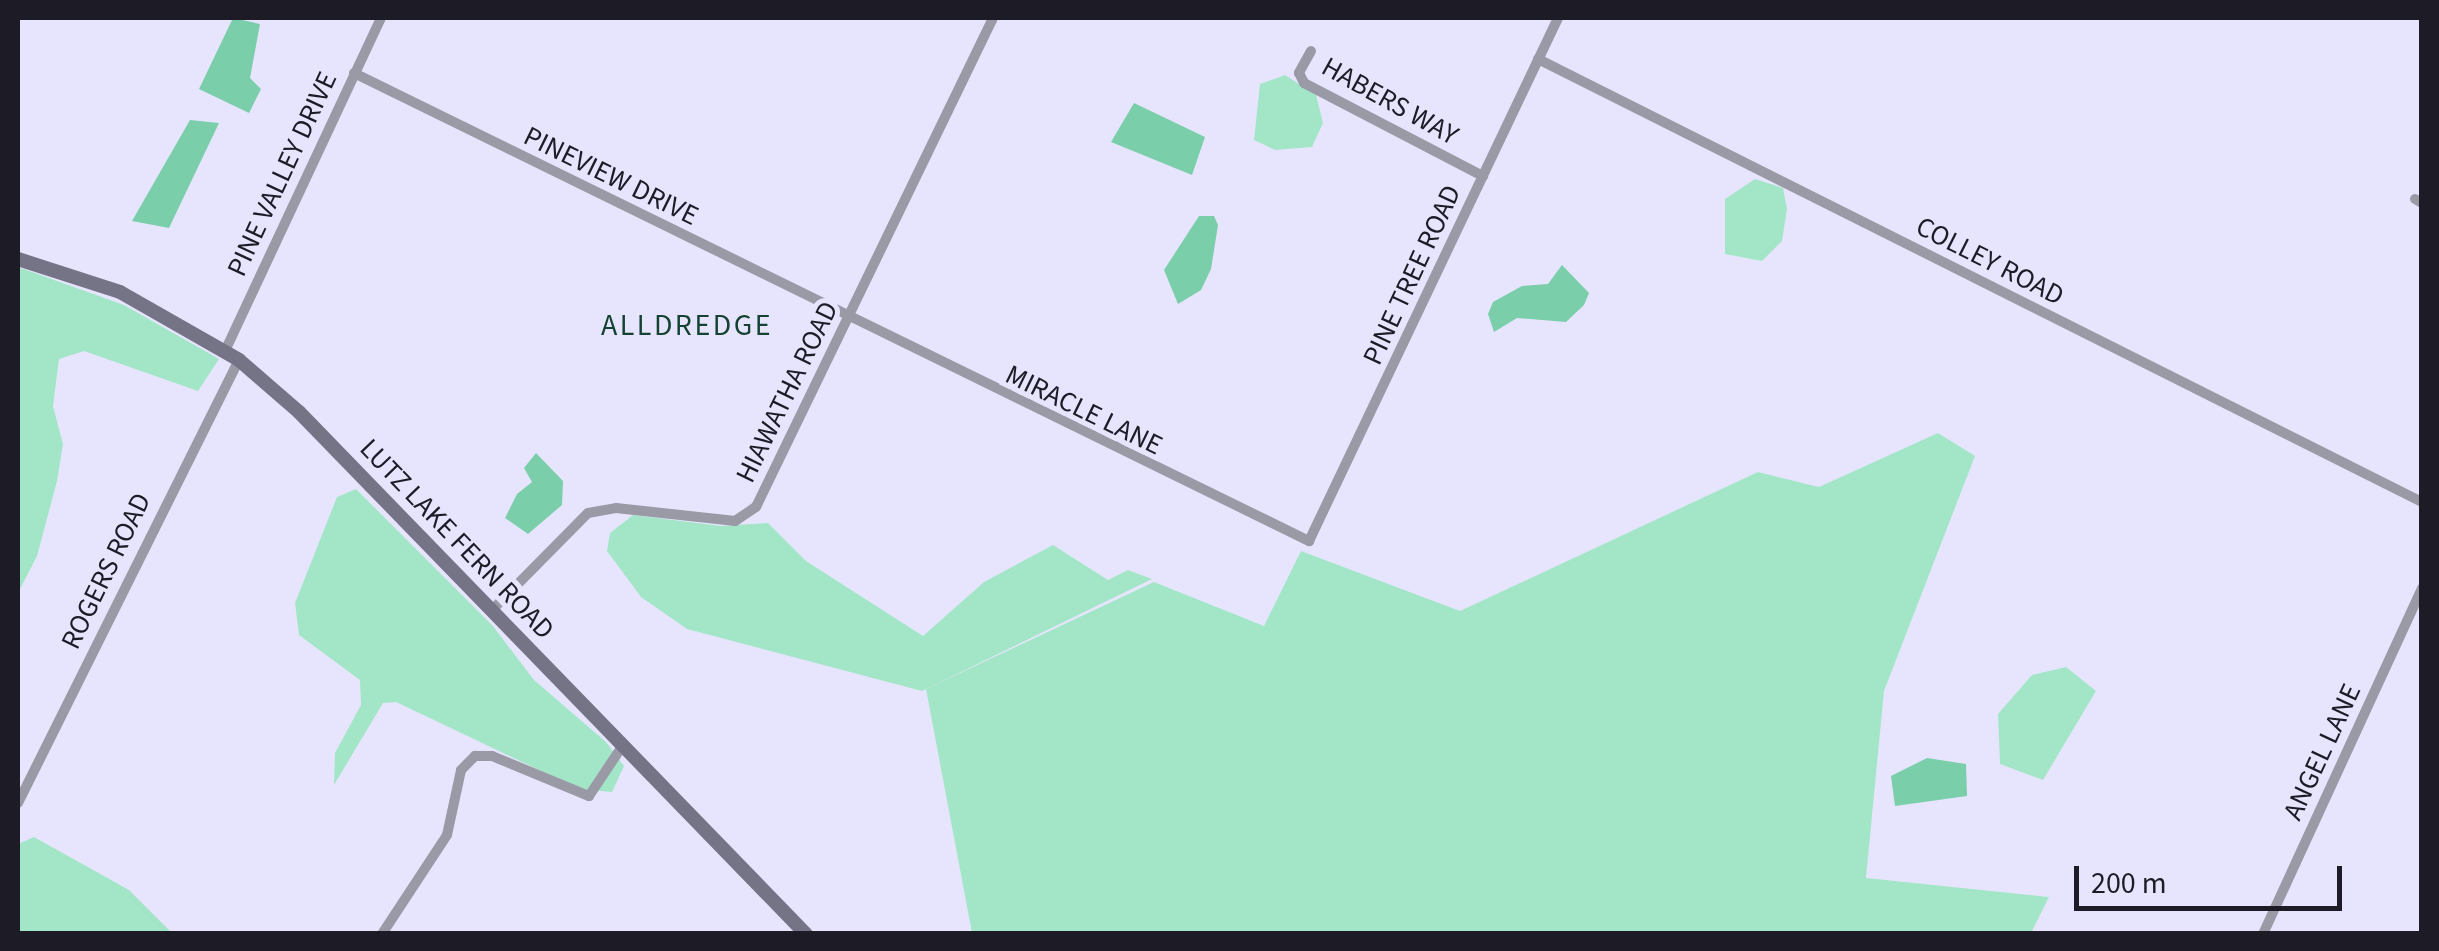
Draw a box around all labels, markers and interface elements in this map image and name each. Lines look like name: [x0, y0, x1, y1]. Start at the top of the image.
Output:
street label: HABERS WAY: [1316, 50, 1464, 152]
street label: PINE VALLEY DRIVE: [220, 67, 344, 281]
street label: PINEVIEW DRIVE: [518, 119, 704, 233]
street label: PINE TREE ROAD: [1356, 180, 1468, 370]
street label: COLLEY ROAD: [1910, 209, 2070, 313]
street label: HIAWATHA ROAD: [729, 296, 845, 488]
district label: ALLDREDGE: [601, 308, 773, 344]
street label: MIRACLE LANE: [1000, 358, 1168, 462]
street label: LUTZ LAKE FERN ROAD: [353, 432, 561, 646]
street label: ROGERS ROAD: [54, 488, 158, 654]
street label: ANGEL LANE: [2276, 679, 2368, 825]
scale bar: [2079, 846, 2346, 908]
text: 200 m: [2091, 862, 2167, 905]

